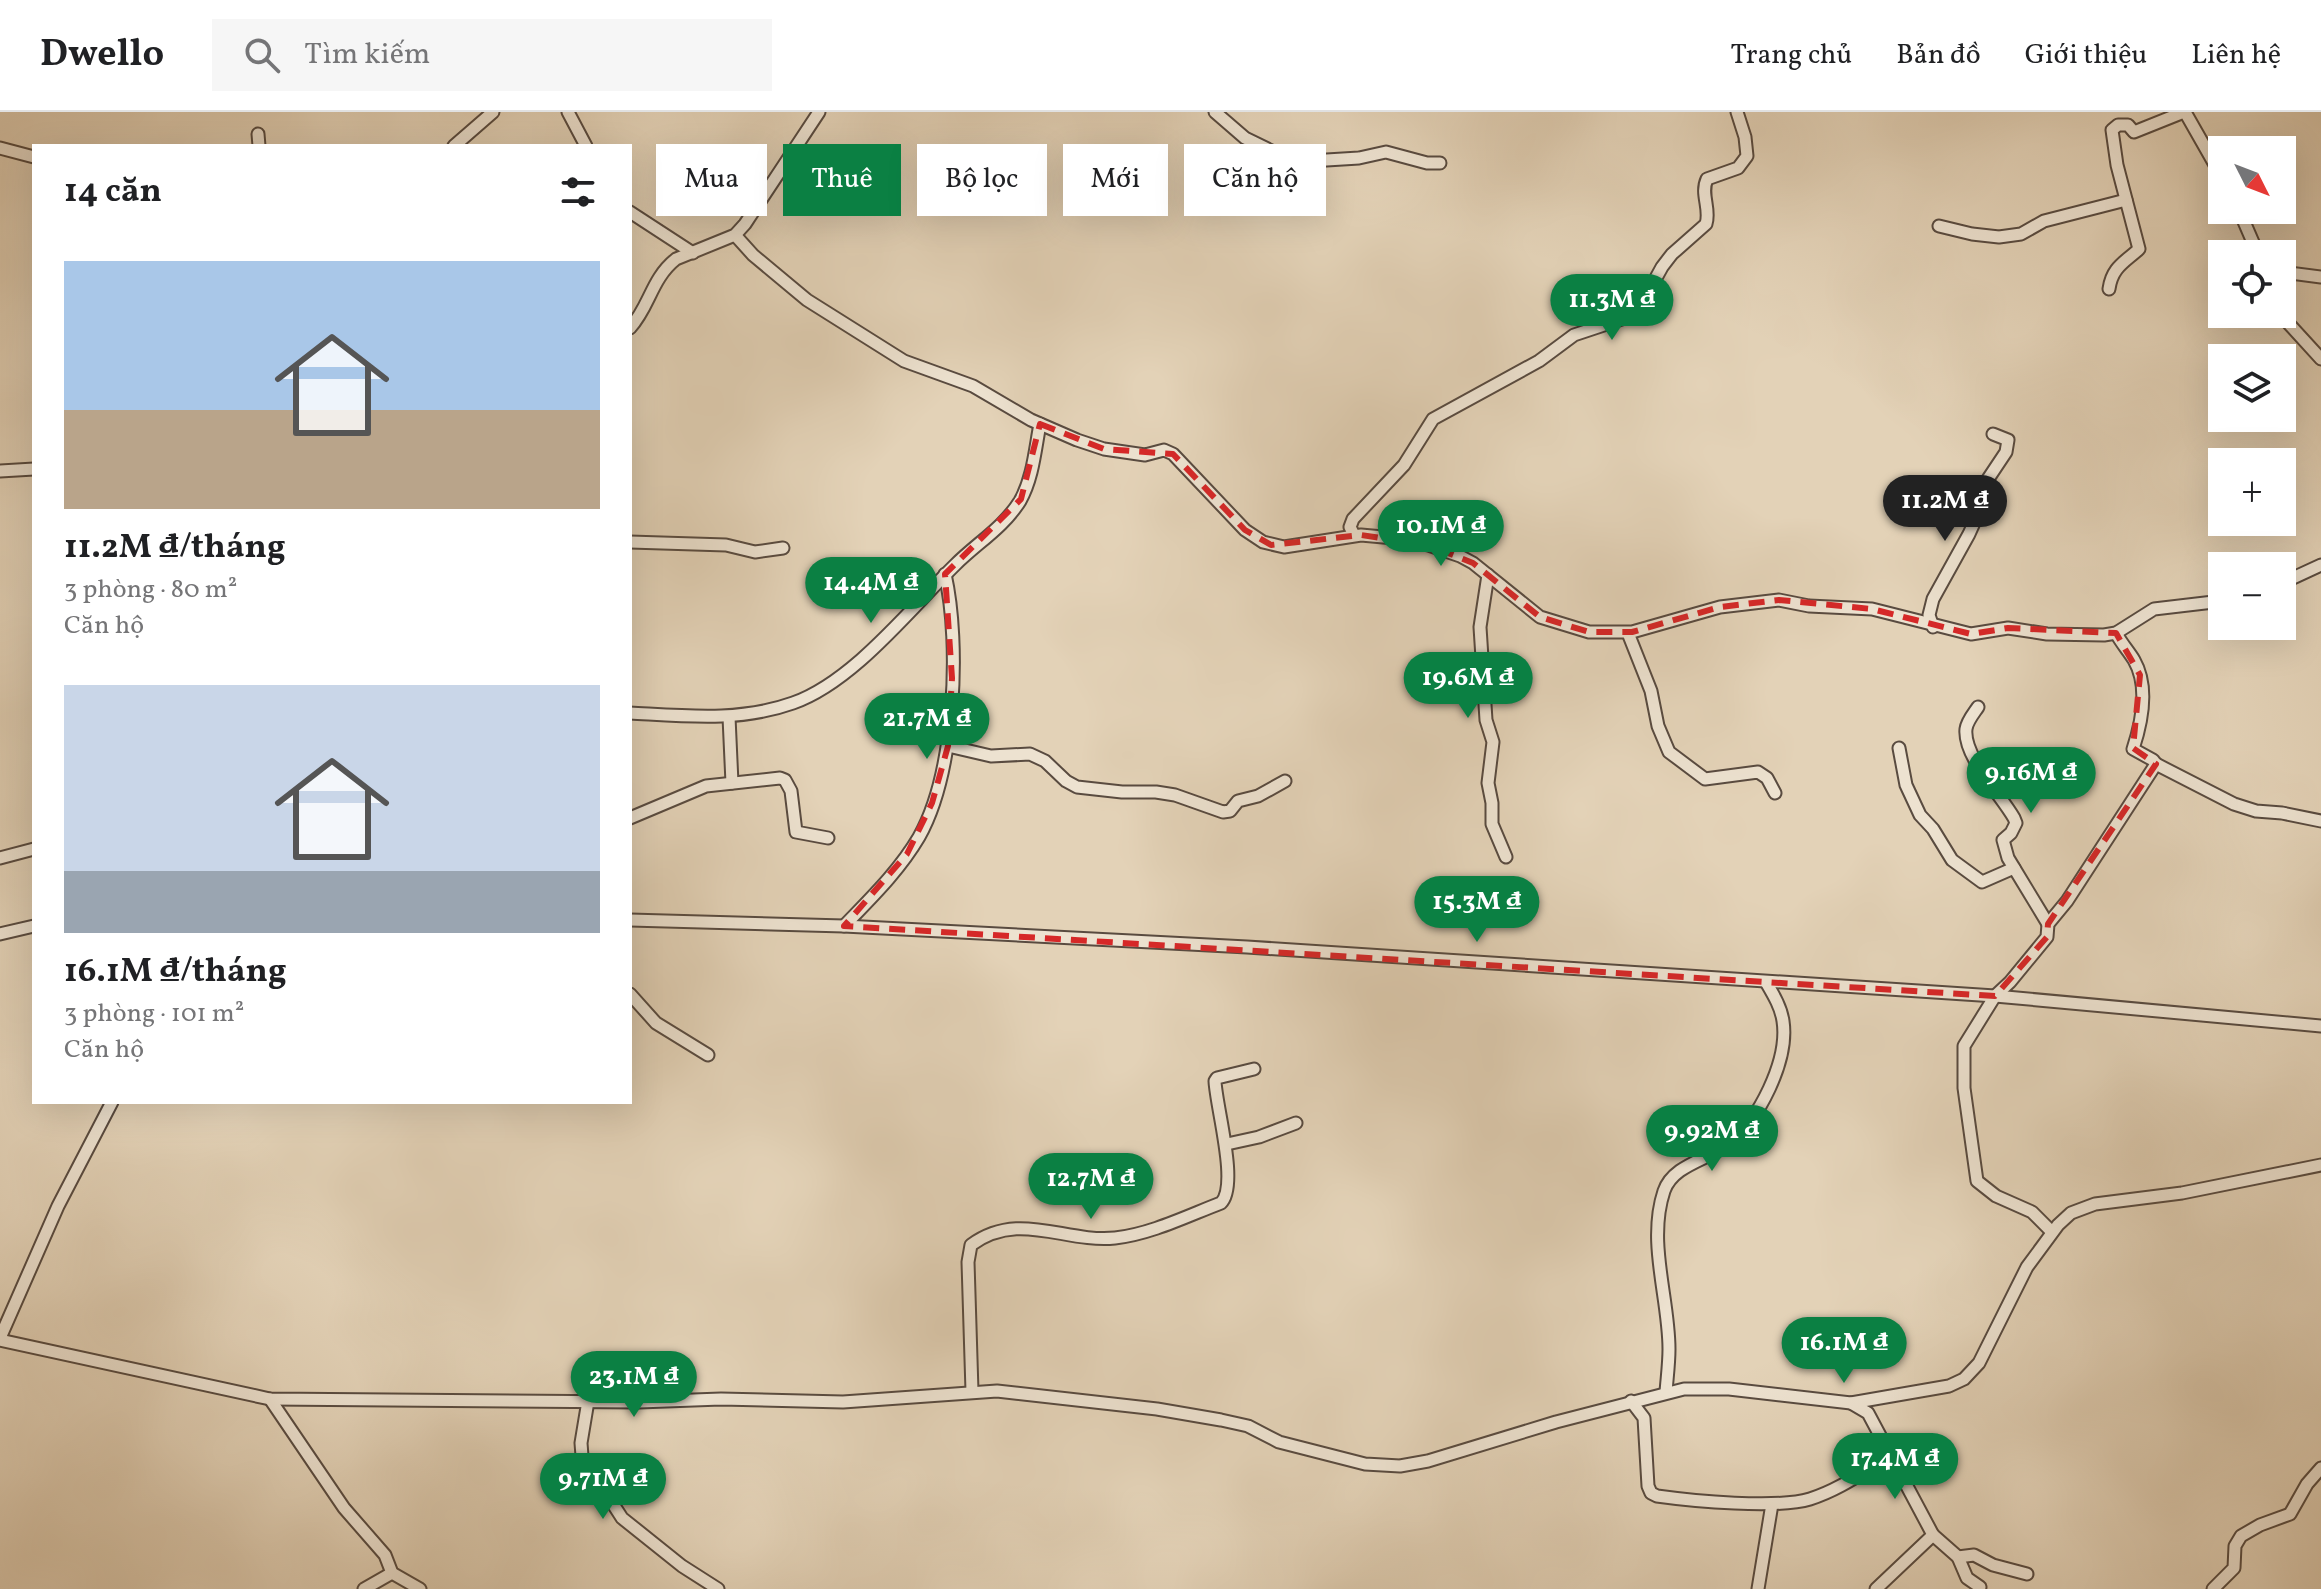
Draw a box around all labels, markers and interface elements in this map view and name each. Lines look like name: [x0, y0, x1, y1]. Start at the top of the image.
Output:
search box: [212, 19, 772, 91]
text: Dwello: [40, 29, 164, 82]
icon: search: [240, 33, 284, 77]
text: Tìm kiếm: [304, 34, 430, 76]
text: Trang chủ: [1730, 36, 1852, 75]
text: Bản đồ: [1896, 36, 1981, 75]
text: Giới thiệu: [2025, 36, 2147, 75]
text: Liên hệ: [2191, 36, 2281, 75]
north arrow: [2208, 136, 2296, 224]
map controls: [2208, 136, 2296, 640]
chip: Mua: [656, 144, 767, 216]
chip: Thuê: [783, 144, 901, 216]
chip: Bộ lọc: [917, 144, 1047, 216]
chip: Mới: [1063, 144, 1168, 216]
chip: Căn hộ: [1184, 144, 1326, 216]
text: 14 căn: [64, 169, 162, 216]
icon: filters: [556, 170, 600, 214]
button: locate: [2208, 240, 2296, 328]
pin: 11.3M ₫: [1538, 274, 1686, 342]
text: 11.3M ₫: [1568, 282, 1656, 318]
icon: home: [260, 313, 404, 457]
button: layers: [2208, 344, 2296, 432]
button: +: [2208, 448, 2296, 536]
pin: 11.2M ₫: [1871, 475, 2019, 543]
text: 11.2M ₫: [1901, 483, 1989, 519]
pin: 10.1M ₫: [1367, 500, 1515, 568]
text: 10.1M ₫: [1396, 508, 1486, 544]
text: 11.2M ₫/tháng: [64, 525, 286, 572]
button: −: [2208, 552, 2296, 640]
pin: 14.4M ₫: [797, 557, 945, 625]
text: 14.4M ₫: [823, 565, 919, 601]
text: 3 phòng · 80 m²: [64, 572, 237, 608]
text: Căn hộ: [64, 608, 144, 644]
pin: 19.6M ₫: [1394, 652, 1542, 720]
text: 19.6M ₫: [1422, 660, 1514, 696]
pin: 21.7M ₫: [853, 693, 1001, 761]
text: 21.7M ₫: [882, 701, 972, 737]
icon: home: [260, 737, 404, 881]
pin: 9.16M ₫: [1957, 747, 2105, 815]
text: 9.16M ₫: [1985, 755, 2077, 791]
pin: 15.3M ₫: [1403, 876, 1551, 944]
text: 15.3M ₫: [1432, 884, 1522, 920]
text: 16.1M ₫/tháng: [64, 949, 287, 996]
text: 3 phòng · 101 m²: [64, 996, 244, 1032]
text: Căn hộ: [64, 1032, 144, 1068]
pin: 9.92M ₫: [1638, 1105, 1786, 1173]
text: 9.92M ₫: [1664, 1113, 1760, 1149]
pin: 12.7M ₫: [1017, 1153, 1165, 1221]
text: 12.7M ₫: [1046, 1161, 1136, 1197]
pin: 16.1M ₫: [1770, 1317, 1918, 1385]
text: 16.1M ₫: [1800, 1325, 1888, 1361]
pin: 23.1M ₫: [560, 1351, 708, 1419]
text: 23.1M ₫: [589, 1359, 679, 1395]
pin: 17.4M ₫: [1821, 1433, 1969, 1501]
text: 17.4M ₫: [1850, 1441, 1940, 1477]
pin: 9.71M ₫: [529, 1453, 677, 1521]
text: 9.71M ₫: [558, 1461, 648, 1497]

